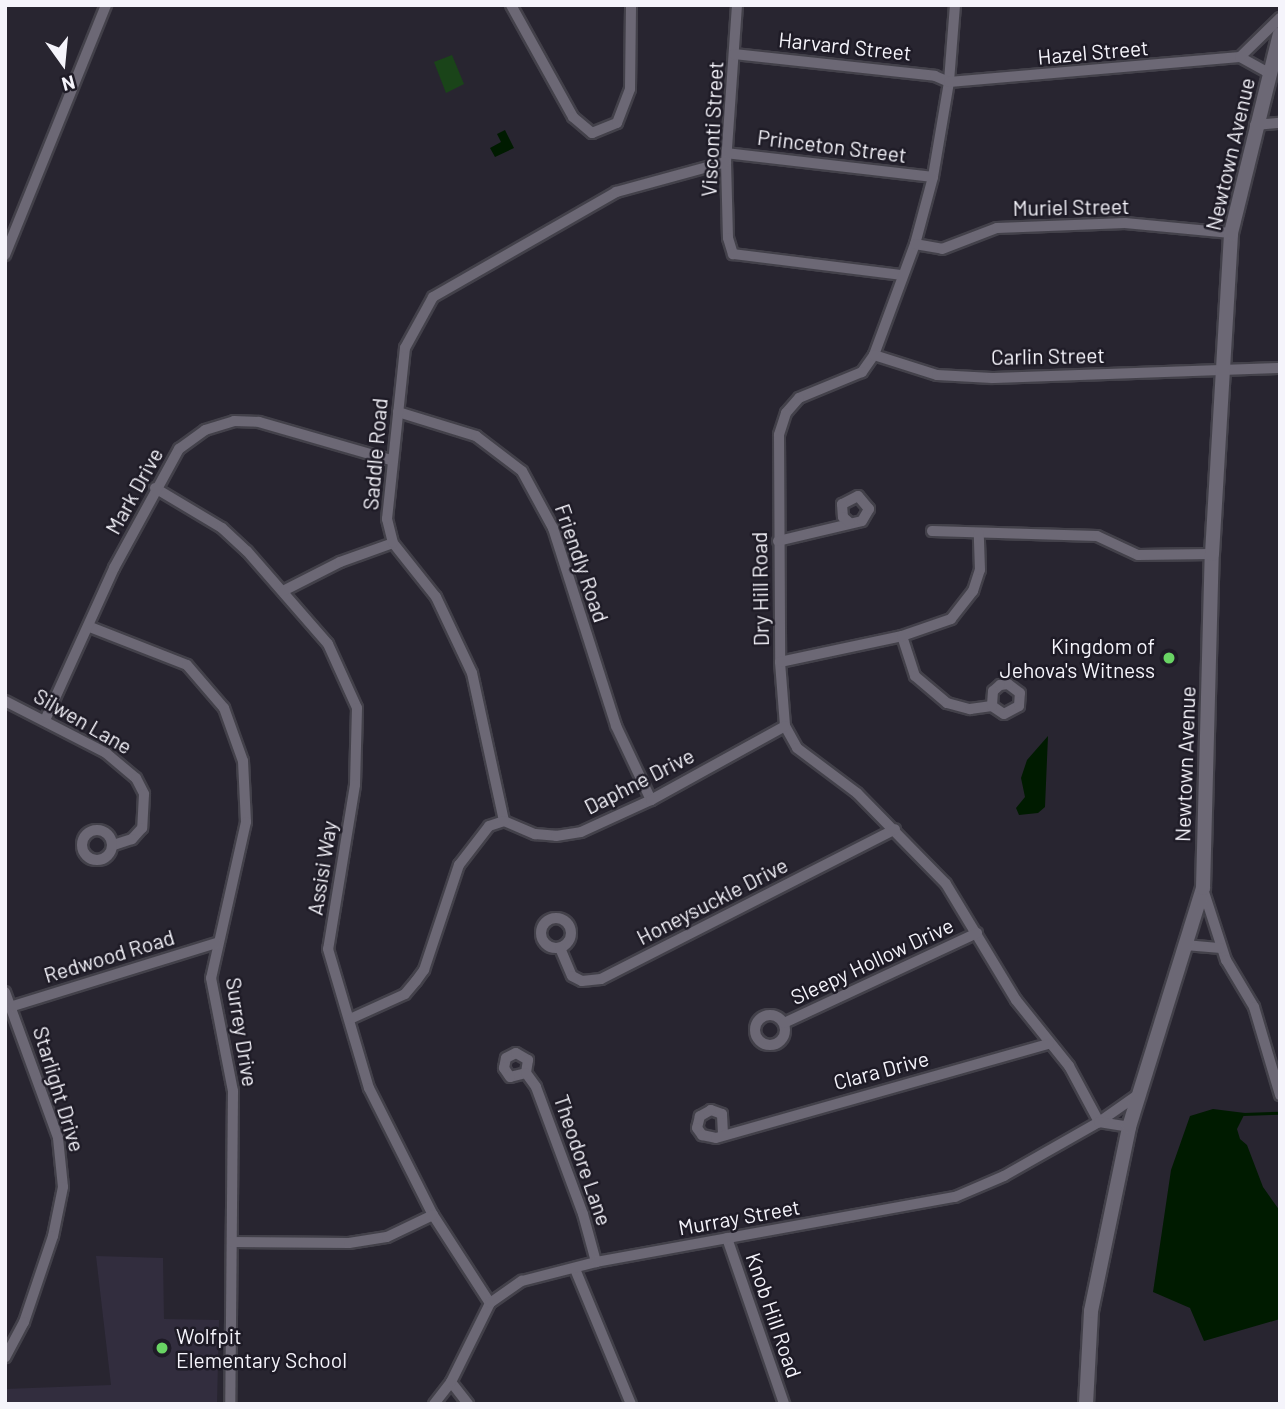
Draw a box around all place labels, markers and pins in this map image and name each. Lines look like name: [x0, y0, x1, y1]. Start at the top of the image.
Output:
place label: Kingdom of Jehova's Witness: [1000, 633, 1155, 683]
marker: Kingdom of Jehova's Witness: [1161, 650, 1177, 666]
place label: Wolfpit Elementary School: [176, 1323, 347, 1373]
marker: Wolfpit Elementary School: [154, 1340, 170, 1356]

